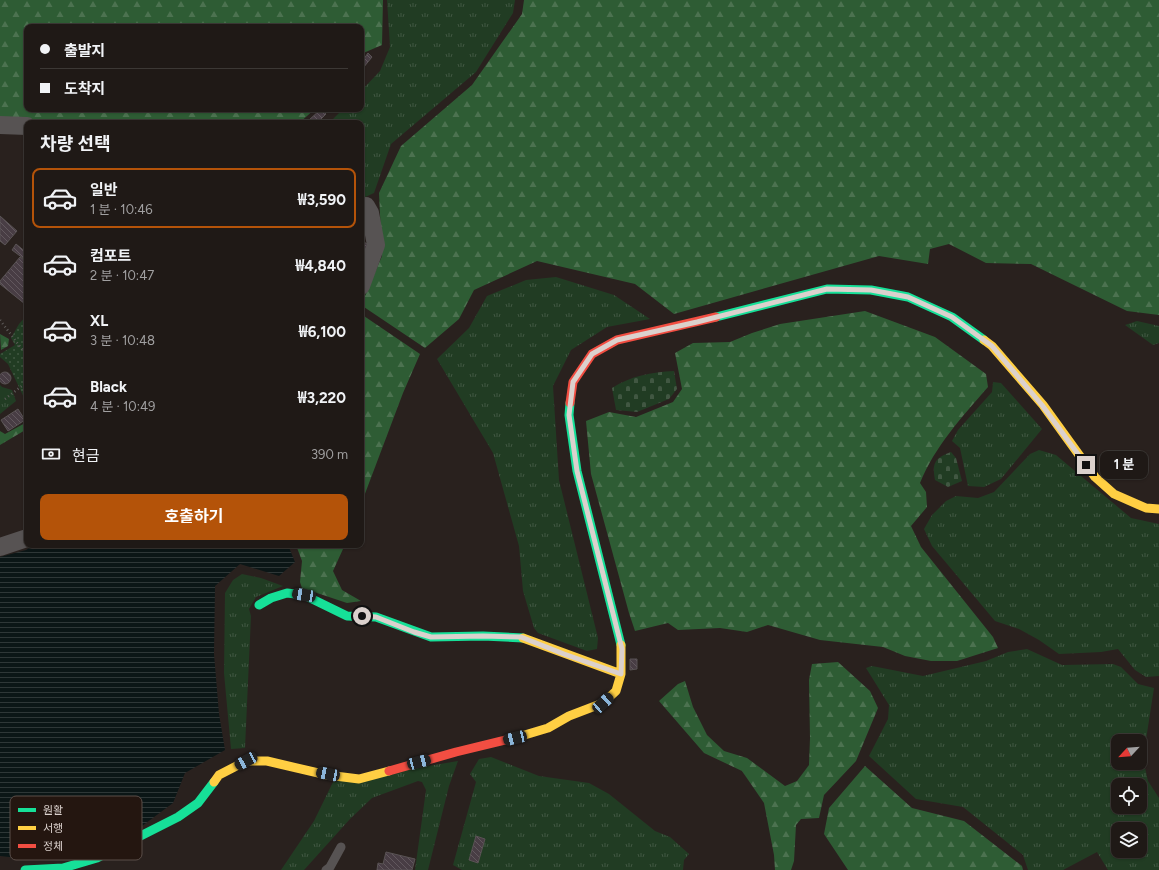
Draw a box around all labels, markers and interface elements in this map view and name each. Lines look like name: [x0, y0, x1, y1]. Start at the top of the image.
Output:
text: 출발지: [64, 42, 105, 60]
text: 도착지: [64, 80, 105, 98]
text: 차량 선택: [40, 133, 111, 155]
icon: car: [42, 180, 78, 216]
text: 일반: [90, 181, 118, 199]
text: ₩3,590: [298, 191, 346, 209]
text: 1 분 · 10:46: [90, 202, 153, 217]
icon: car: [42, 246, 78, 282]
text: 컴포트: [90, 247, 131, 265]
text: ₩4,840: [295, 257, 346, 275]
text: 2 분 · 10:47: [90, 268, 154, 283]
icon: car: [42, 312, 78, 348]
text: XL: [90, 312, 108, 330]
text: ₩6,100: [299, 323, 346, 341]
text: 3 분 · 10:48: [90, 333, 155, 348]
icon: car: [42, 378, 78, 414]
text: Black: [90, 378, 127, 396]
text: ₩3,220: [298, 389, 346, 407]
text: 4 분 · 10:49: [90, 399, 155, 414]
icon: cash: [40, 443, 62, 465]
text: 현금: [72, 447, 100, 465]
text: 390 m: [311, 447, 348, 462]
callout: 1 분: [1100, 451, 1148, 479]
route end: [1077, 456, 1095, 474]
text: 1 분: [1114, 457, 1134, 472]
button: 호출하기: [40, 494, 348, 540]
car: [291, 587, 317, 603]
route start: [353, 607, 371, 625]
car: [590, 691, 616, 715]
car: [502, 729, 528, 747]
north arrow: [1111, 734, 1147, 770]
map controls: [1111, 734, 1147, 858]
car: [233, 750, 259, 772]
car: [406, 753, 432, 771]
car: [315, 766, 341, 782]
button: locate: [1111, 778, 1147, 814]
legend: [10, 796, 142, 860]
text: 원활: [43, 804, 63, 817]
text: 서행: [43, 822, 63, 835]
button: layers: [1111, 822, 1147, 858]
text: 정체: [43, 840, 63, 853]

